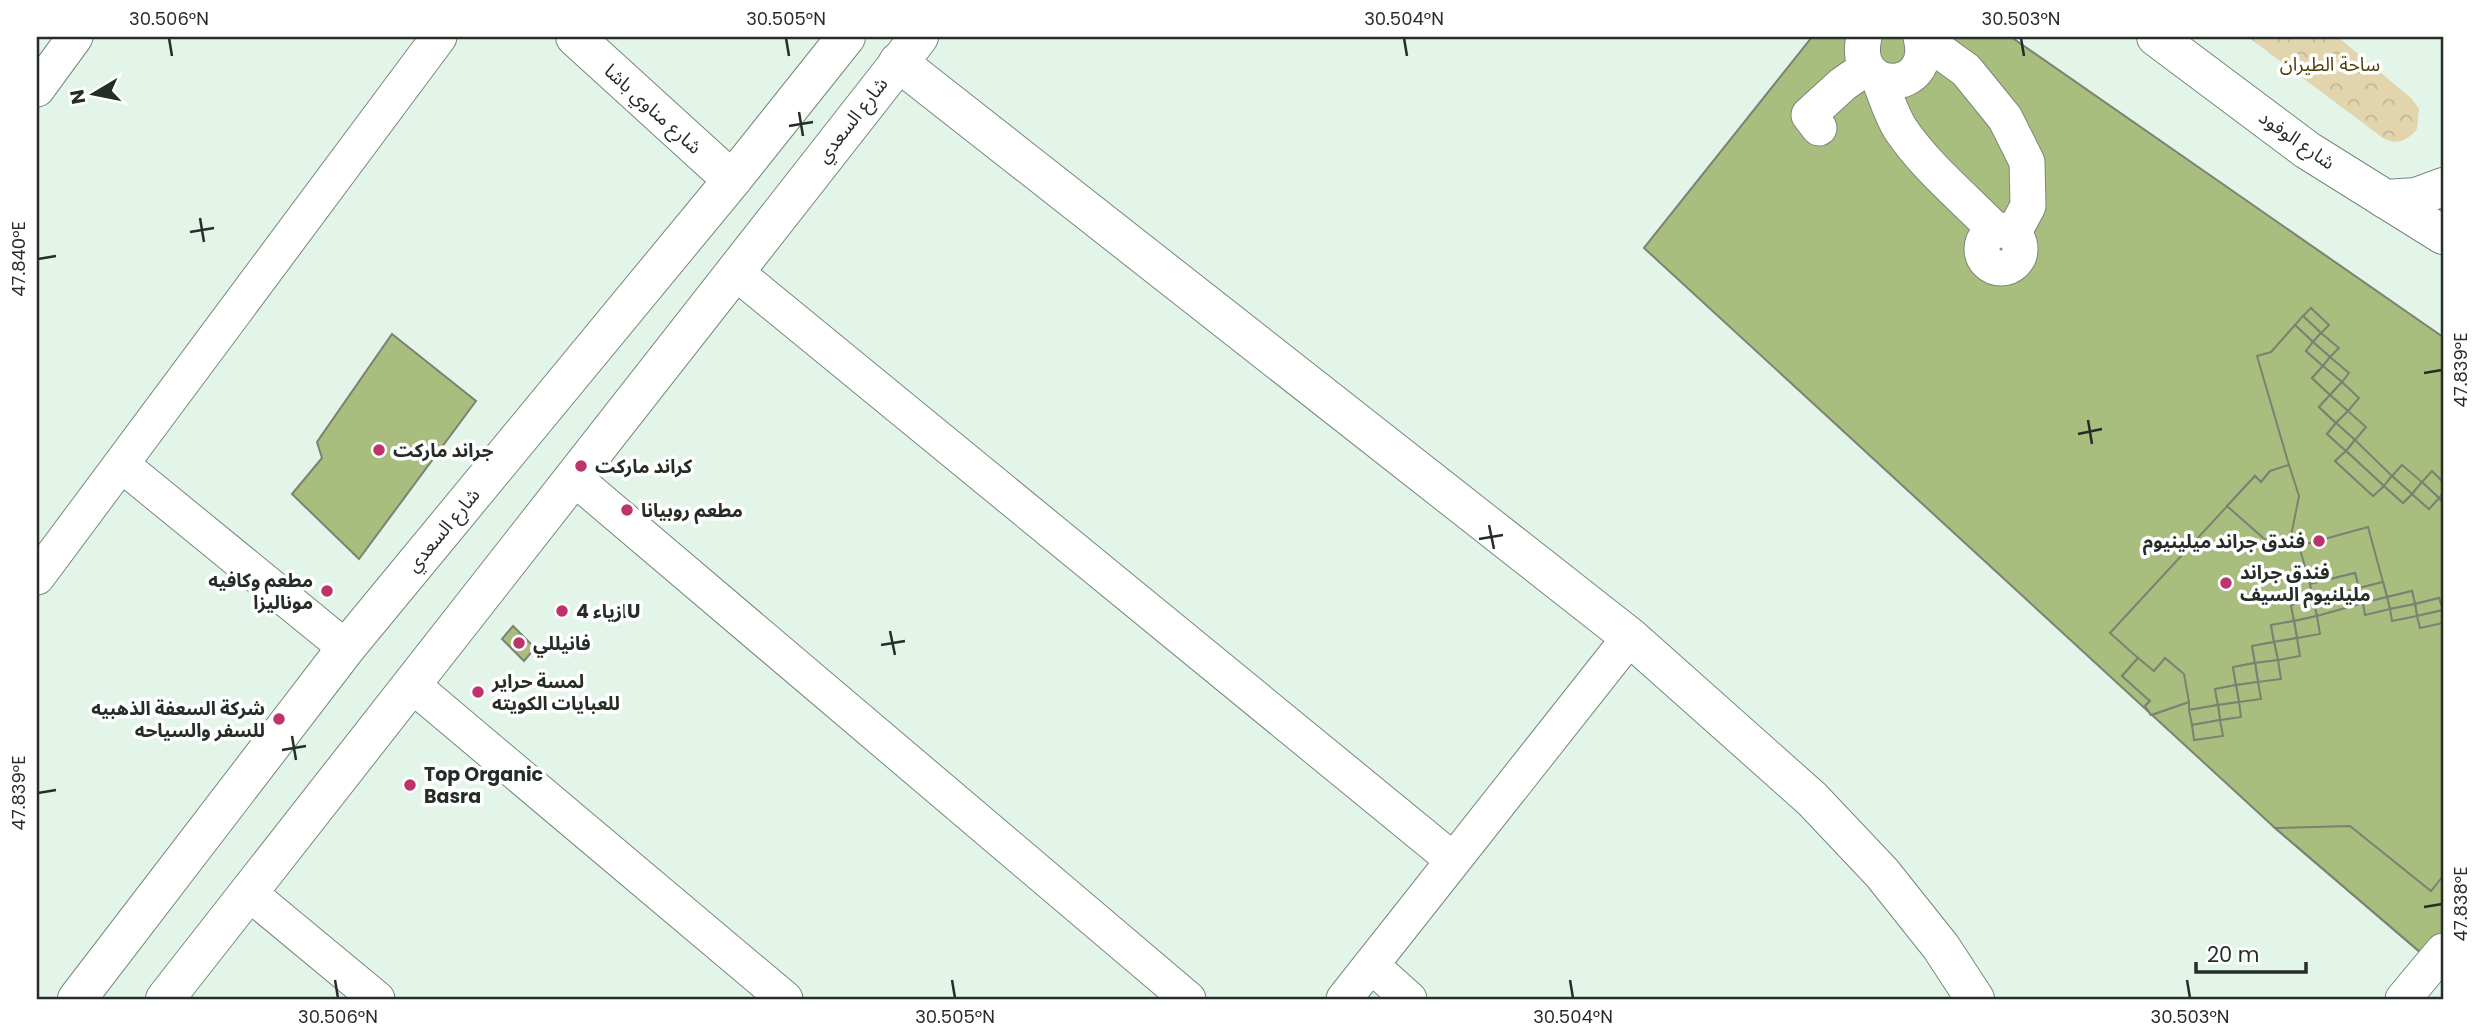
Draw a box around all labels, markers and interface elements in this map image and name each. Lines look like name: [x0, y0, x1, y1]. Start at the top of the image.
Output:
text: 30.506°N: [129, 6, 209, 31]
text: 30.505°N: [746, 6, 826, 31]
text: 30.504°N: [1364, 6, 1444, 31]
text: 30.503°N: [1982, 6, 2060, 31]
park label: ساحة الطيران: [2280, 51, 2380, 78]
street label: شارع مناوي باشا: [597, 58, 708, 161]
north arrow: [60, 60, 130, 130]
street label: شارع السعدي: [810, 71, 895, 169]
text: N: [63, 87, 92, 106]
street label: شارع الوفود: [2254, 104, 2340, 176]
text: 47.840°E: [6, 221, 31, 297]
text: 47.839°E: [2448, 333, 2473, 407]
place label: جراند ماركت: [393, 437, 494, 464]
marker: جراند ماركت: [371, 442, 387, 458]
place label: كراند ماركت: [595, 453, 693, 480]
marker: كراند ماركت: [573, 458, 589, 474]
street label: شارع السعدي: [400, 482, 487, 579]
place label: مطعم روبيانا: [641, 497, 743, 525]
marker: مطعم روبيانا: [619, 502, 635, 518]
place label: فندق جراند ميلينيوم: [2143, 528, 2305, 556]
marker: فندق جراند ميلينيوم: [2311, 533, 2327, 549]
place label: فندق جراند مليلنيوم السيف: [2240, 559, 2371, 609]
place label: مطعم وكافيه موناليزا: [208, 567, 313, 616]
marker: فندق جراند مليلنيوم السيف: [2218, 575, 2234, 591]
marker: مطعم وكافيه موناليزا: [319, 583, 335, 599]
place label: ازياء 4U: [576, 598, 641, 625]
marker: ازياء 4U: [554, 603, 570, 619]
place label: فانيللي: [533, 630, 591, 658]
marker: فانيللي: [511, 635, 527, 651]
place label: لمسة حراير للعبايات الكويته: [491, 668, 620, 717]
marker: لمسة حراير للعبايات الكويته: [470, 684, 486, 700]
place label: شركة السعفة الذهبيه للسفر والسياحه: [91, 695, 265, 744]
marker: شركة السعفة الذهبيه للسفر والسياحه: [271, 711, 287, 727]
text: 47.839°E: [6, 756, 31, 830]
place label: Top Organic Basra: [424, 761, 543, 810]
marker: Top Organic Basra: [402, 777, 418, 793]
text: 47.838°E: [2448, 867, 2473, 941]
scale bar: [2196, 931, 2307, 975]
text: 20 m: [2207, 940, 2260, 969]
text: 30.506°N: [298, 1004, 378, 1029]
text: 30.505°N: [915, 1004, 995, 1029]
text: 30.504°N: [1533, 1004, 1613, 1029]
text: 30.503°N: [2151, 1004, 2229, 1029]

